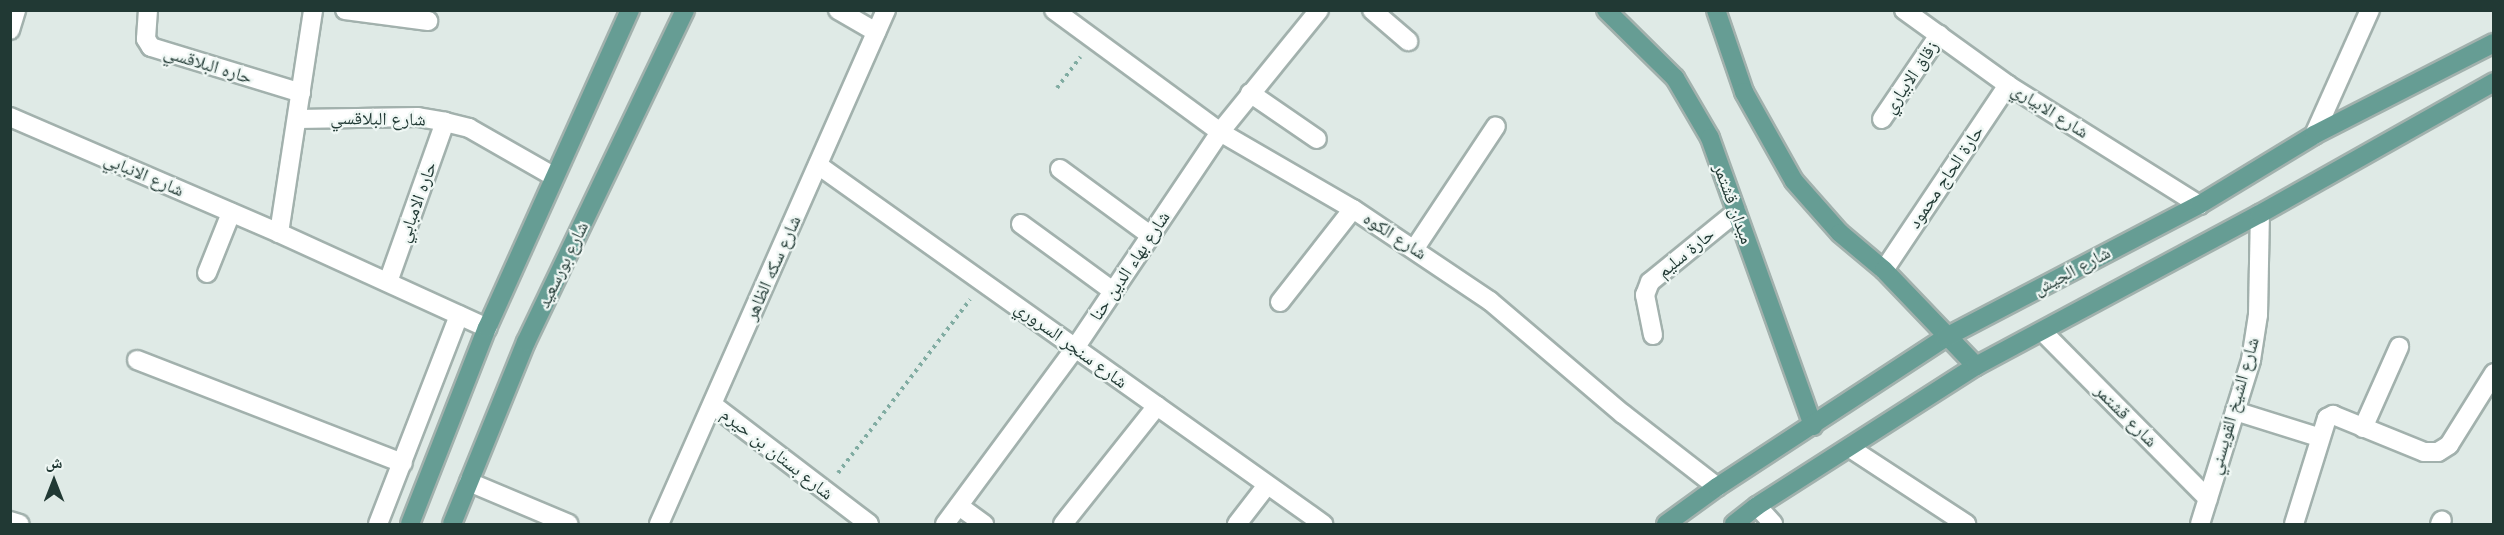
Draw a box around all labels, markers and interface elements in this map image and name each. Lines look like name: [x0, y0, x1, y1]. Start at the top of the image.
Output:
street label: زقاق الابياري: [1879, 36, 1943, 118]
street label: حاره البلاقسي: [161, 41, 255, 89]
street label: شارع الابياري: [2008, 79, 2092, 143]
street label: شارع البلاقسي: [330, 107, 426, 131]
street label: حارة الحاج محمود: [1904, 121, 1988, 233]
street label: شارع الانبابي: [101, 149, 187, 201]
street label: حاره الامبابي: [392, 159, 442, 245]
street label: ميدان قشتمر: [1709, 161, 1757, 247]
street label: شارع بهاء الدين حنا: [1085, 207, 1175, 325]
street label: شارع الكوه: [1359, 208, 1431, 264]
street label: شارع سكه الظاهر: [740, 212, 806, 324]
street label: شارع بورسعيد: [533, 218, 593, 312]
street label: حارة سليم: [1653, 223, 1719, 283]
street label: شارع الجيش: [2030, 242, 2114, 300]
street label: شارع سنجر السروري: [1010, 297, 1132, 393]
street label: شارع الشيخ القويسني: [2204, 335, 2264, 477]
street label: شارع قشتمر: [2090, 380, 2162, 452]
street label: شارع بستان بن حيرم: [717, 403, 837, 505]
north arrow: [24, 451, 84, 511]
text: ش: [46, 453, 62, 472]

